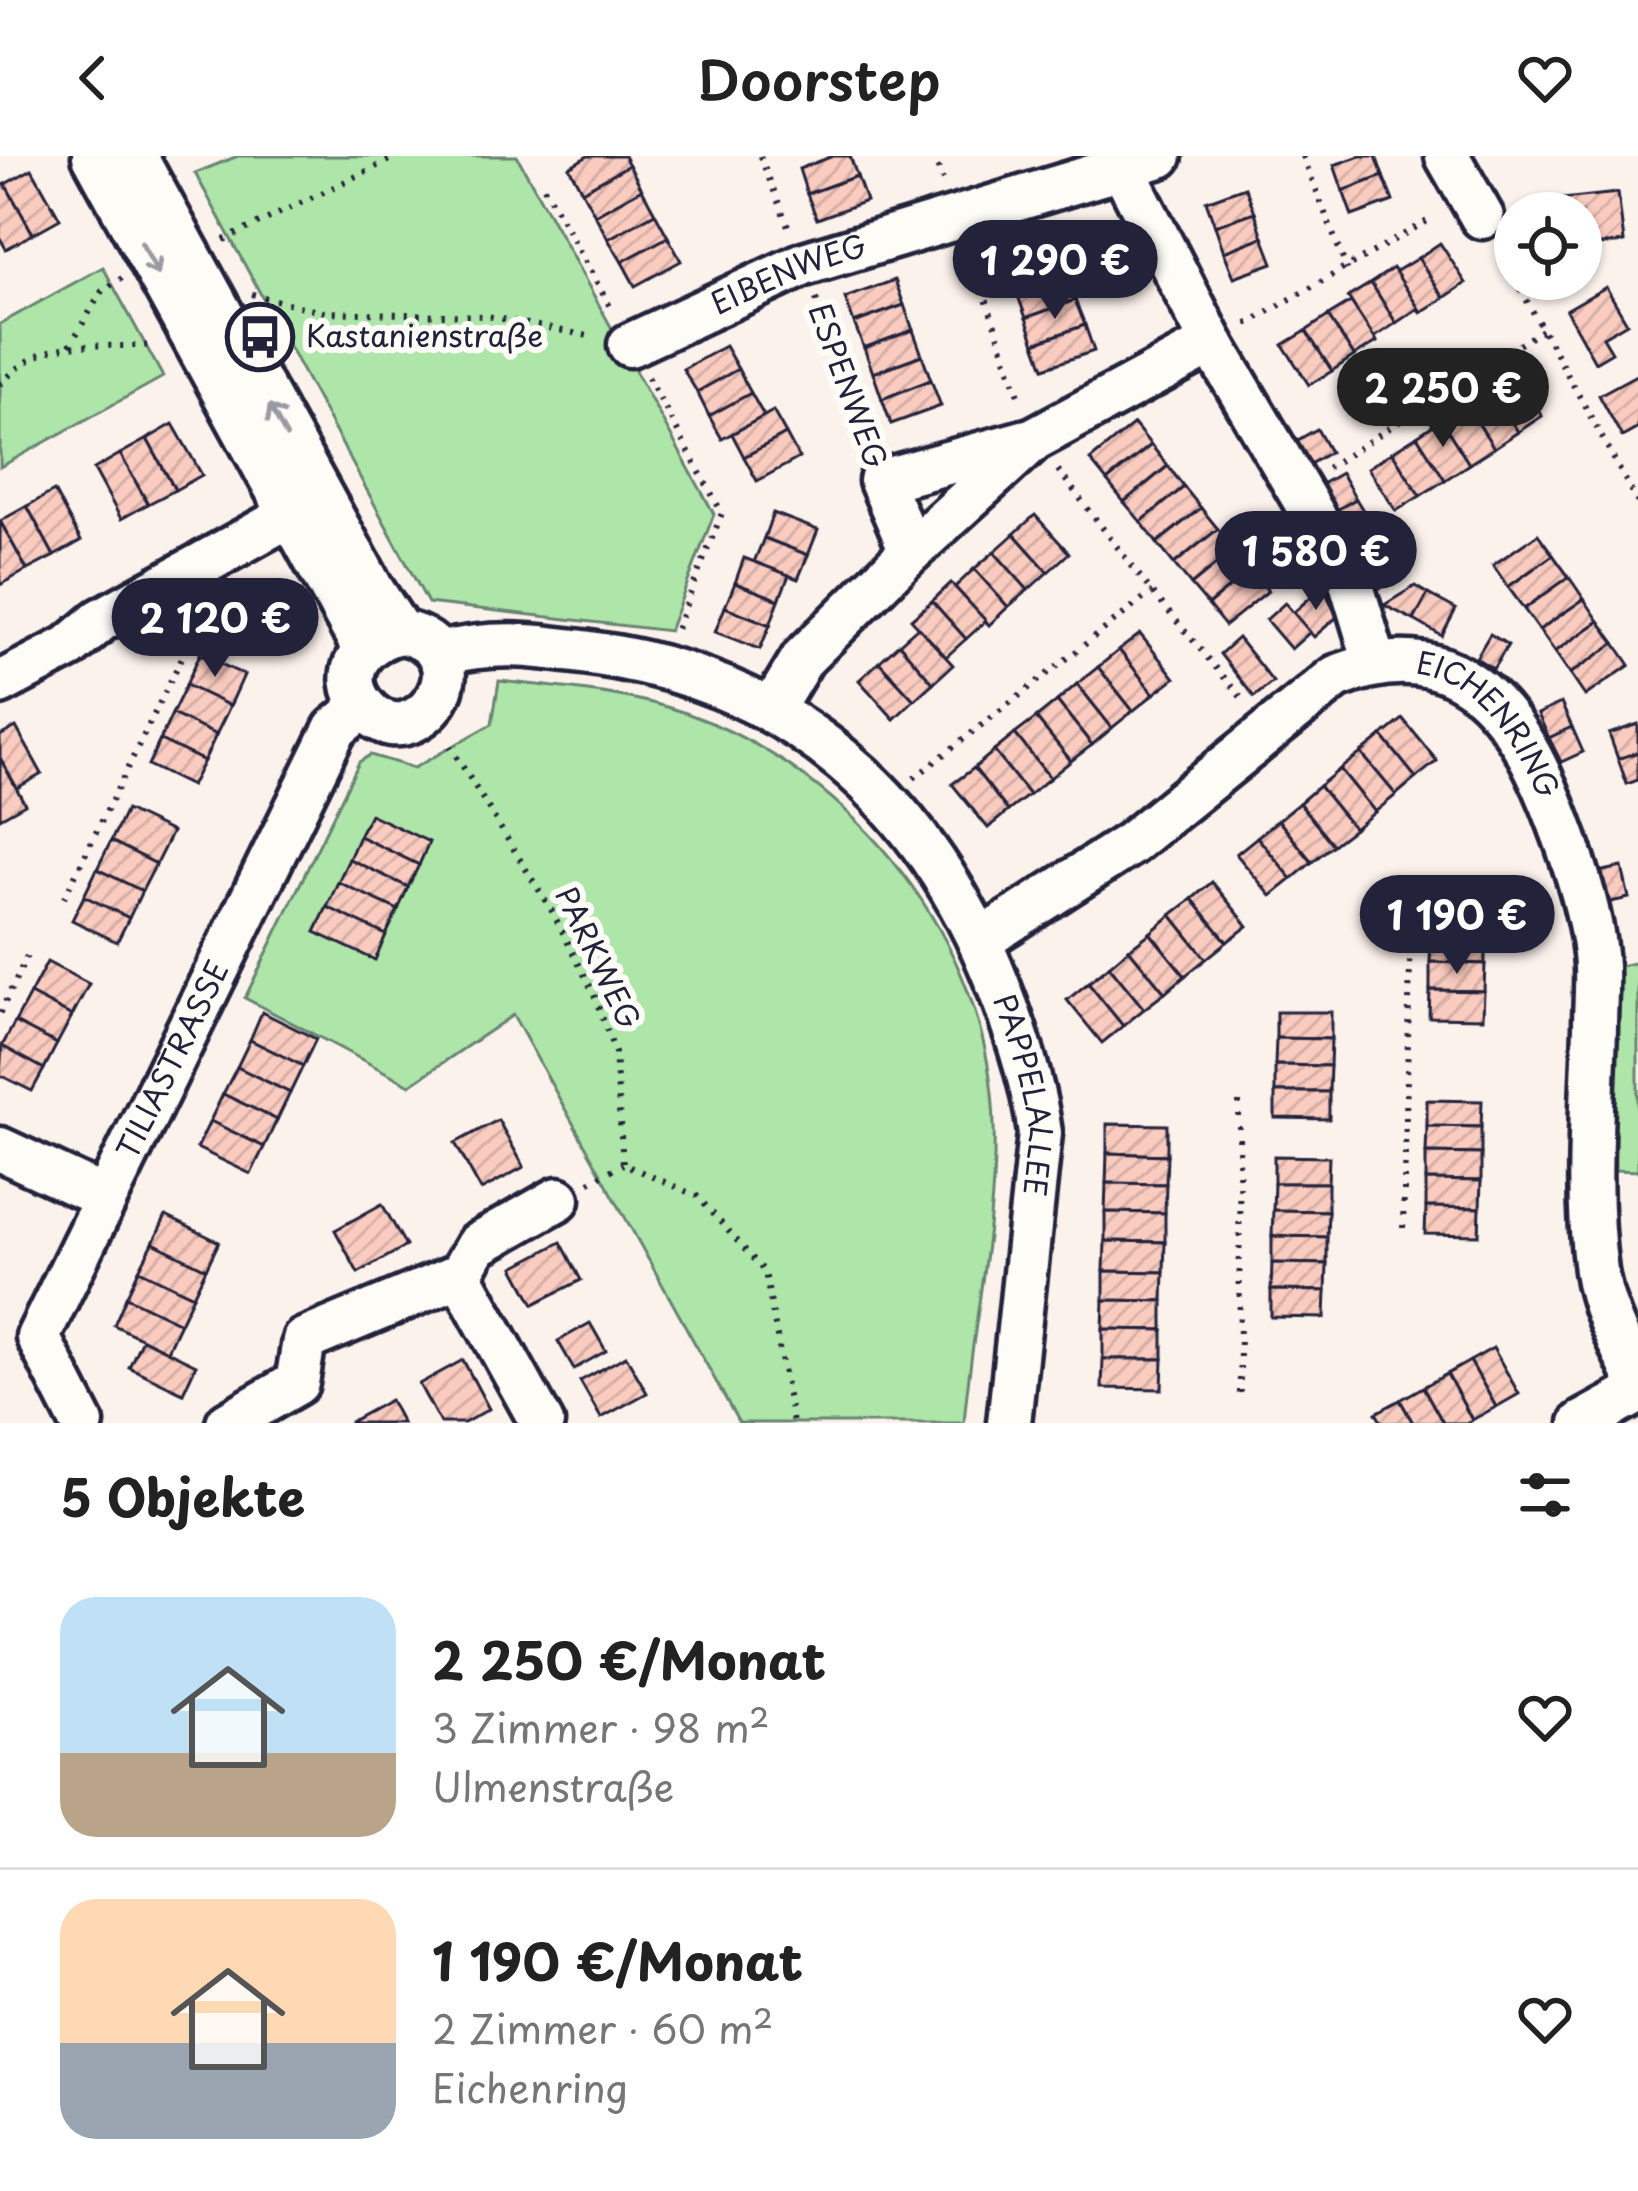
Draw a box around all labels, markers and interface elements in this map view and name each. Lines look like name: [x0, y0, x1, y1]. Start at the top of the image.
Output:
text: Doorstep: [697, 38, 941, 119]
icon: back: [60, 45, 126, 111]
icon: heart: [1512, 45, 1578, 111]
map controls: [1494, 192, 1602, 300]
button: locate: [1494, 192, 1602, 300]
pin: 1 290 €: [944, 220, 1166, 322]
street label: EIBENWEG: [703, 221, 871, 324]
text: 1 290 €: [980, 229, 1130, 288]
one-way arrow: [139, 240, 162, 275]
street label: ESPENWEG: [799, 296, 900, 474]
bus stop icon: Kastanienstraße: [225, 302, 295, 372]
place label: Kastanienstraße: [306, 312, 543, 357]
pin: 2 250 €: [1332, 348, 1554, 450]
text: 2 250 €: [1364, 357, 1522, 416]
one-way arrow: [266, 405, 289, 440]
pin: 1 580 €: [1205, 511, 1427, 613]
text: 1 580 €: [1242, 520, 1390, 579]
pin: 2 120 €: [104, 578, 326, 680]
text: 2 120 €: [139, 587, 291, 646]
street label: EICHENRING: [1413, 639, 1572, 805]
pin: 1 190 €: [1346, 875, 1568, 977]
street label: PARKWEG: [545, 878, 653, 1036]
text: 1 190 €: [1387, 884, 1527, 943]
street label: TILIASTRASSE: [104, 952, 239, 1166]
street label: PAPPELALLEE: [983, 987, 1066, 1199]
text: 5 Objekte: [60, 1457, 305, 1534]
icon: filters: [1512, 1462, 1578, 1528]
text: 2 250 €/Monat: [432, 1620, 826, 1697]
icon: home: [156, 1645, 300, 1789]
icon: heart: [1512, 1684, 1578, 1750]
text: 3 Zimmer · 98 m²: [432, 1697, 770, 1756]
text: Ulmenstraße: [432, 1756, 674, 1815]
text: 1 190 €/Monat: [432, 1921, 803, 1998]
icon: home: [156, 1947, 300, 2091]
icon: heart: [1512, 1986, 1578, 2052]
text: 2 Zimmer · 60 m²: [432, 1998, 773, 2057]
text: Eichenring: [432, 2057, 628, 2116]

